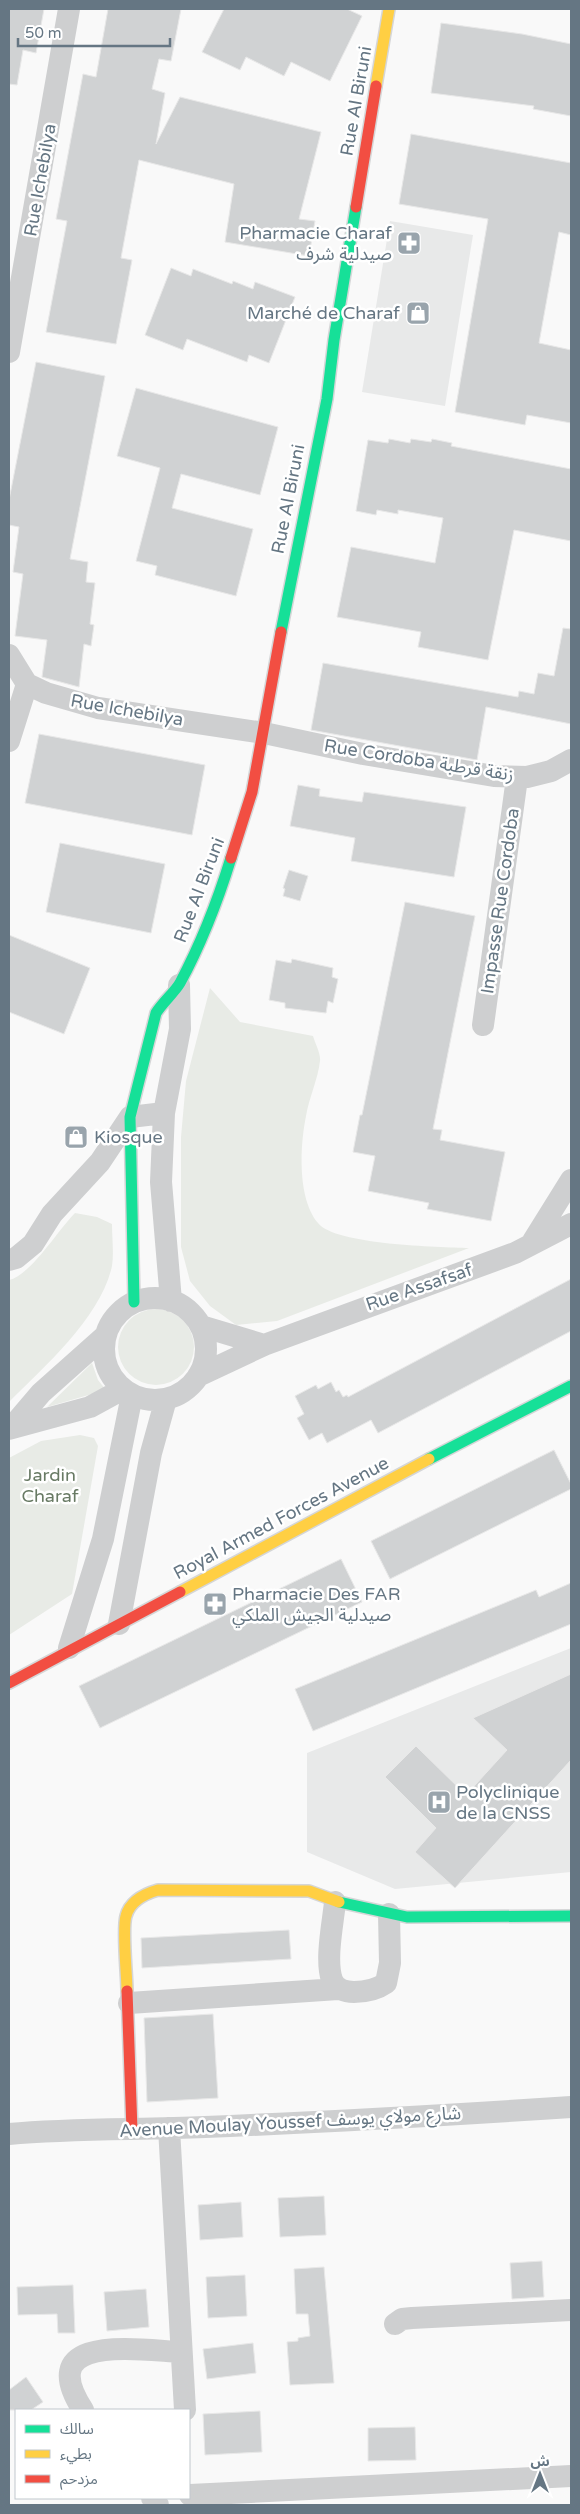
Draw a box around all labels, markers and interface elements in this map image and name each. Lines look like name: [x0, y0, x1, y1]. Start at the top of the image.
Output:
scale bar: [18, 15, 170, 47]
text: 50 m: [25, 24, 62, 42]
street label: Rue Al Biruni: [336, 44, 376, 158]
street label: Rue Ichebilya: [19, 122, 61, 238]
place label: Pharmacie Charaf صيدلية شرف: [239, 222, 392, 265]
pharmacy icon: Pharmacie Charaf صيدلية شرف: [396, 230, 422, 256]
shop icon: Marché de Charaf: [405, 300, 431, 326]
place label: Marché de Charaf: [247, 302, 400, 324]
street label: Rue Al Biruni: [267, 442, 309, 556]
street label: Rue Ichebilya: [69, 689, 185, 731]
street label: Rue Cordoba زنقة قرطبة: [323, 734, 515, 786]
street label: Impasse Rue Cordoba: [476, 807, 524, 995]
street label: Rue Al Biruni: [169, 834, 229, 946]
shop icon: Kiosque: [63, 1124, 89, 1150]
place label: Kiosque: [94, 1126, 163, 1148]
street label: Rue Assafsaf: [363, 1258, 475, 1316]
street label: Royal Armed Forces Avenue: [170, 1452, 392, 1584]
park label: Jardin Charaf: [21, 1464, 79, 1507]
place label: Pharmacie Des FAR صيدلية الجيش الملكي: [232, 1583, 400, 1628]
pharmacy icon: Pharmacie Des FAR صيدلية الجيش الملكي: [202, 1591, 228, 1617]
place label: Polyclinique de la CNSS: [456, 1781, 559, 1824]
hospital icon: Polyclinique de la CNSS: [426, 1789, 452, 1815]
street label: Avenue Moulay Youssef شارع مولاي يوسف: [118, 2102, 462, 2145]
legend: [15, 2409, 190, 2499]
text: سالك: [60, 2420, 94, 2438]
text: بطيء: [60, 2445, 92, 2465]
north arrow: [515, 2449, 565, 2499]
text: ش: [530, 2453, 550, 2470]
text: مزدحم: [60, 2470, 98, 2490]

